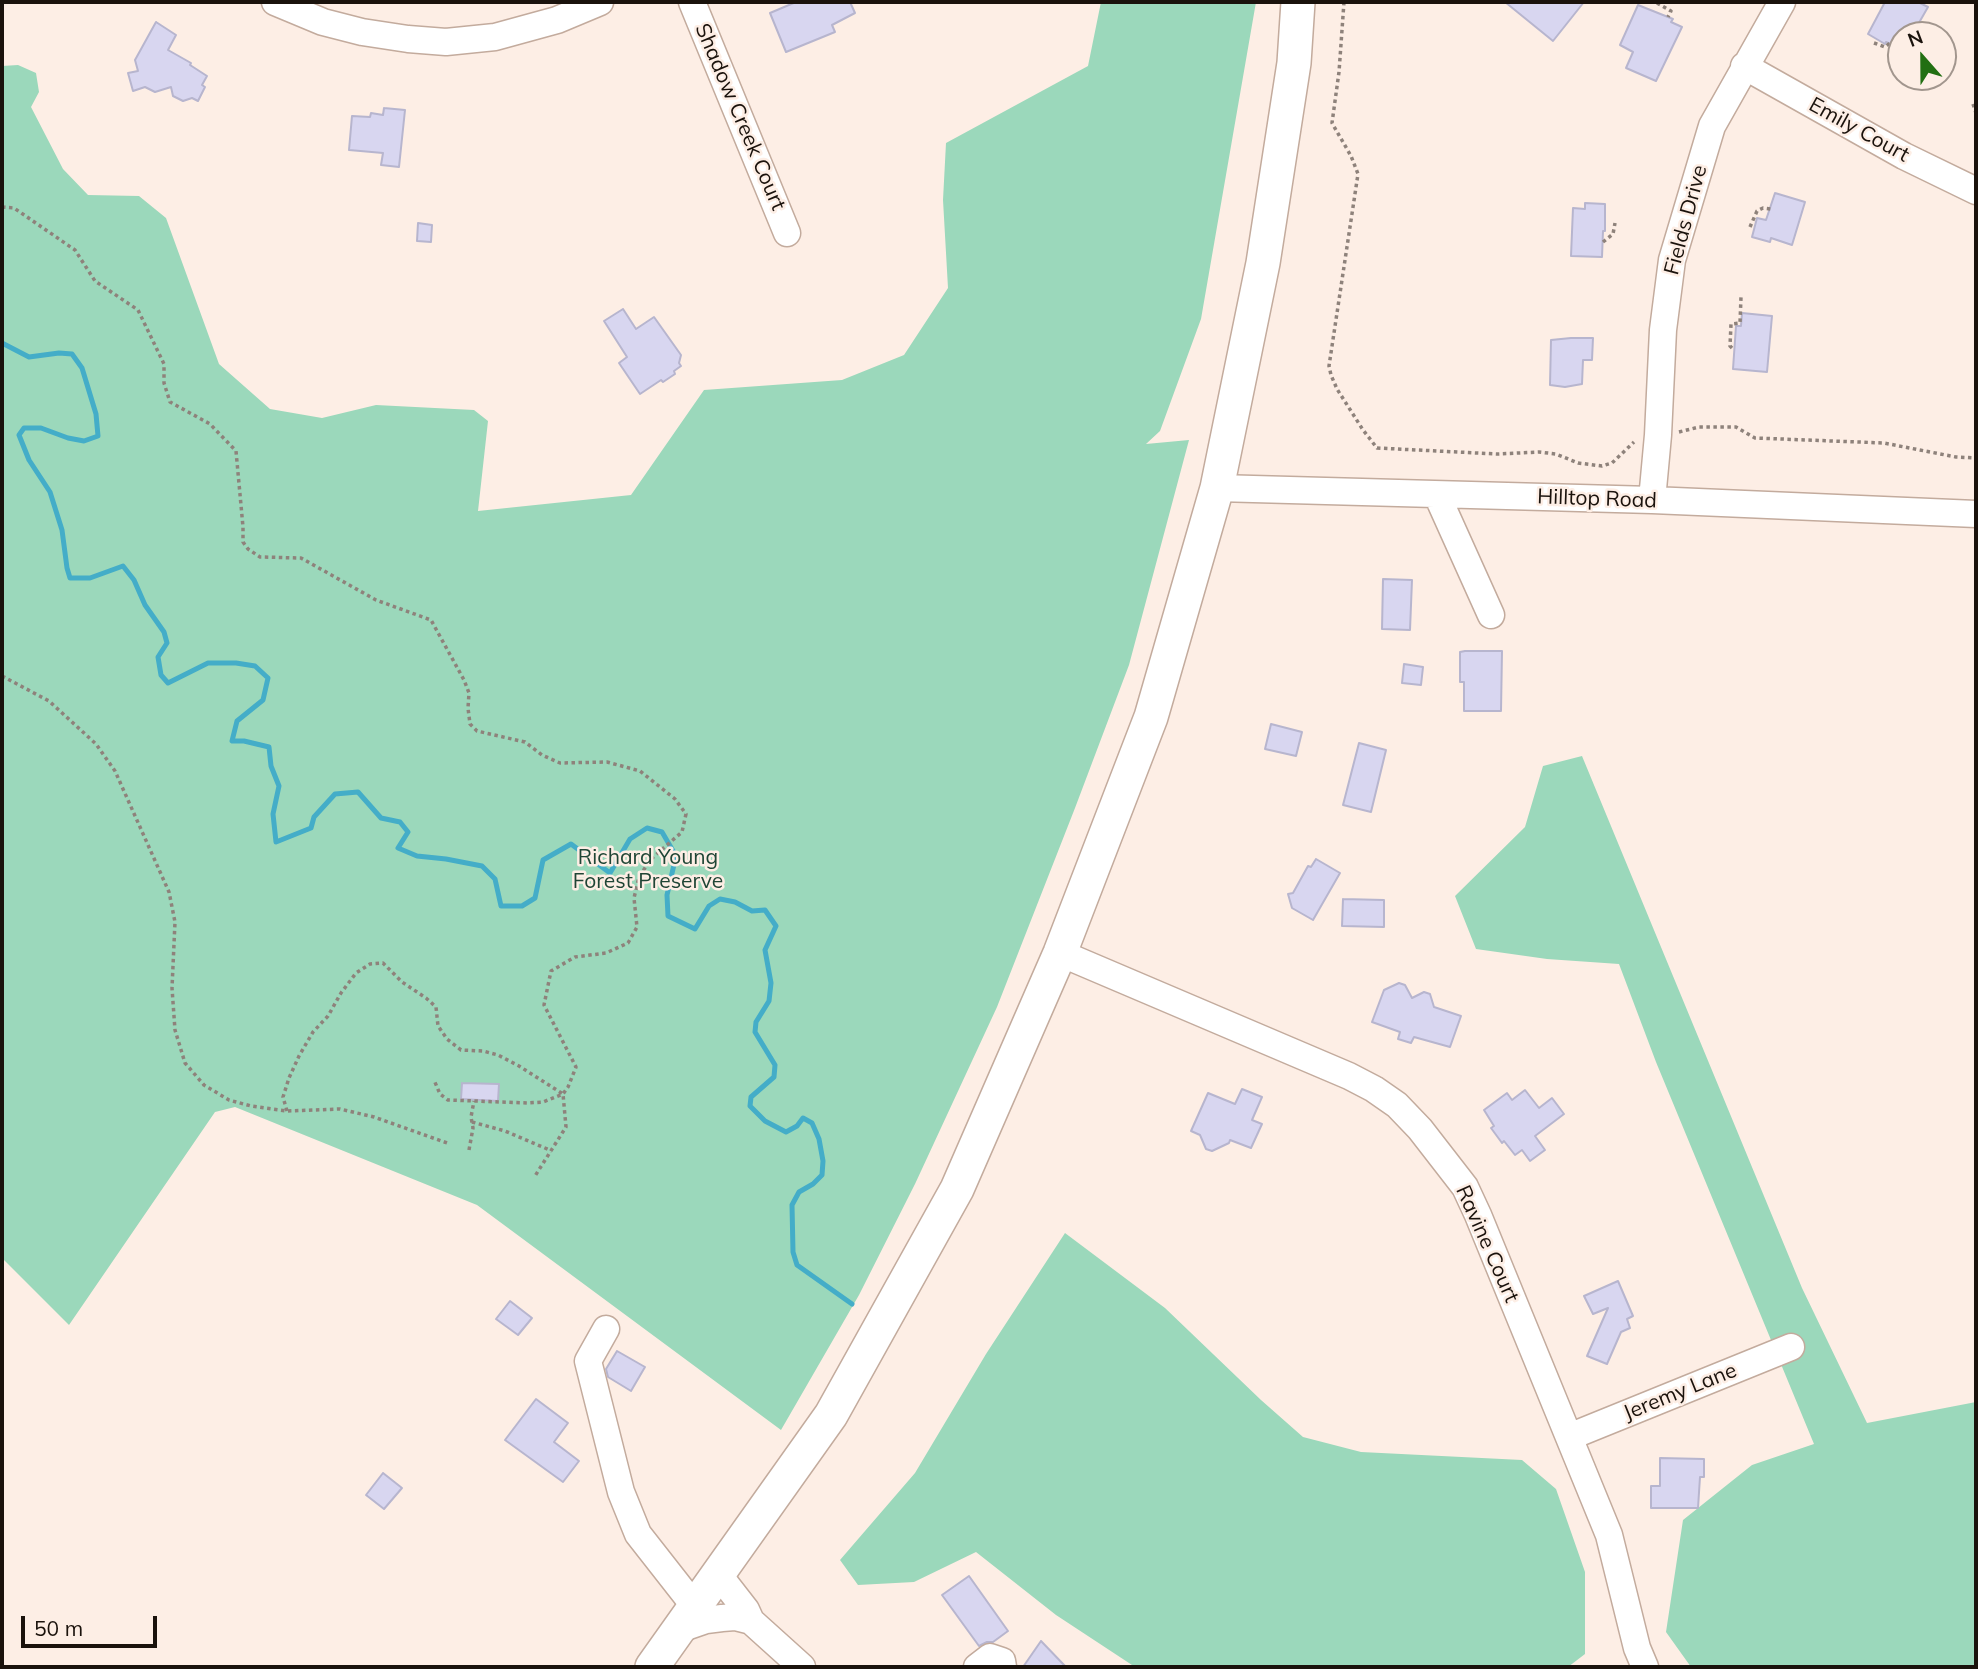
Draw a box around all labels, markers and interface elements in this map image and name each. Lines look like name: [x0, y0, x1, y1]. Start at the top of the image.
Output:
street label: Shadow Creek Court: [689, 20, 791, 214]
north arrow: [1887, 21, 1957, 91]
text: N: [1904, 24, 1926, 52]
street label: Emily Court: [1804, 92, 1914, 168]
street label: Fields Drive: [1659, 162, 1713, 278]
street label: Hilltop Road: [1537, 484, 1657, 514]
park label: Richard Young Forest Preserve: [573, 845, 723, 895]
street label: Ravine Court: [1450, 1181, 1524, 1307]
street label: Jeremy Lane: [1620, 1358, 1740, 1426]
scale bar: [24, 1602, 161, 1646]
text: 50 m: [34, 1615, 83, 1641]

